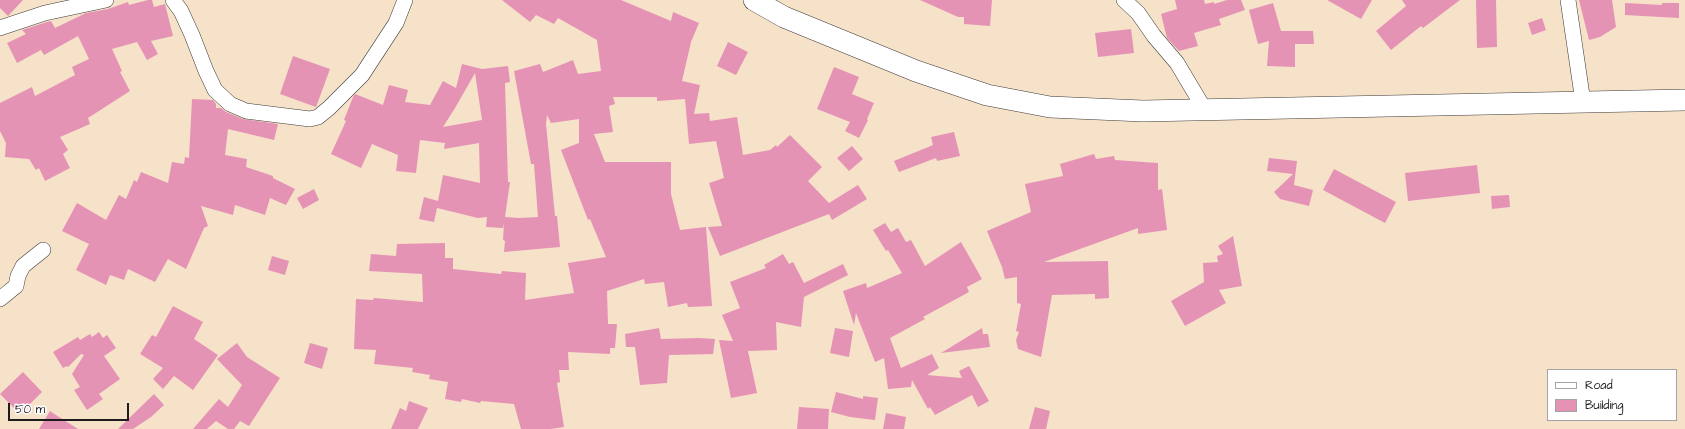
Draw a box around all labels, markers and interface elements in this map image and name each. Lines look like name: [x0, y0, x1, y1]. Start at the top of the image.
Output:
legend: [1547, 369, 1677, 421]
text: Road: [1585, 377, 1613, 394]
scale bar: [10, 395, 131, 421]
text: Building: [1585, 397, 1623, 414]
text: 50 m: [15, 401, 45, 418]

